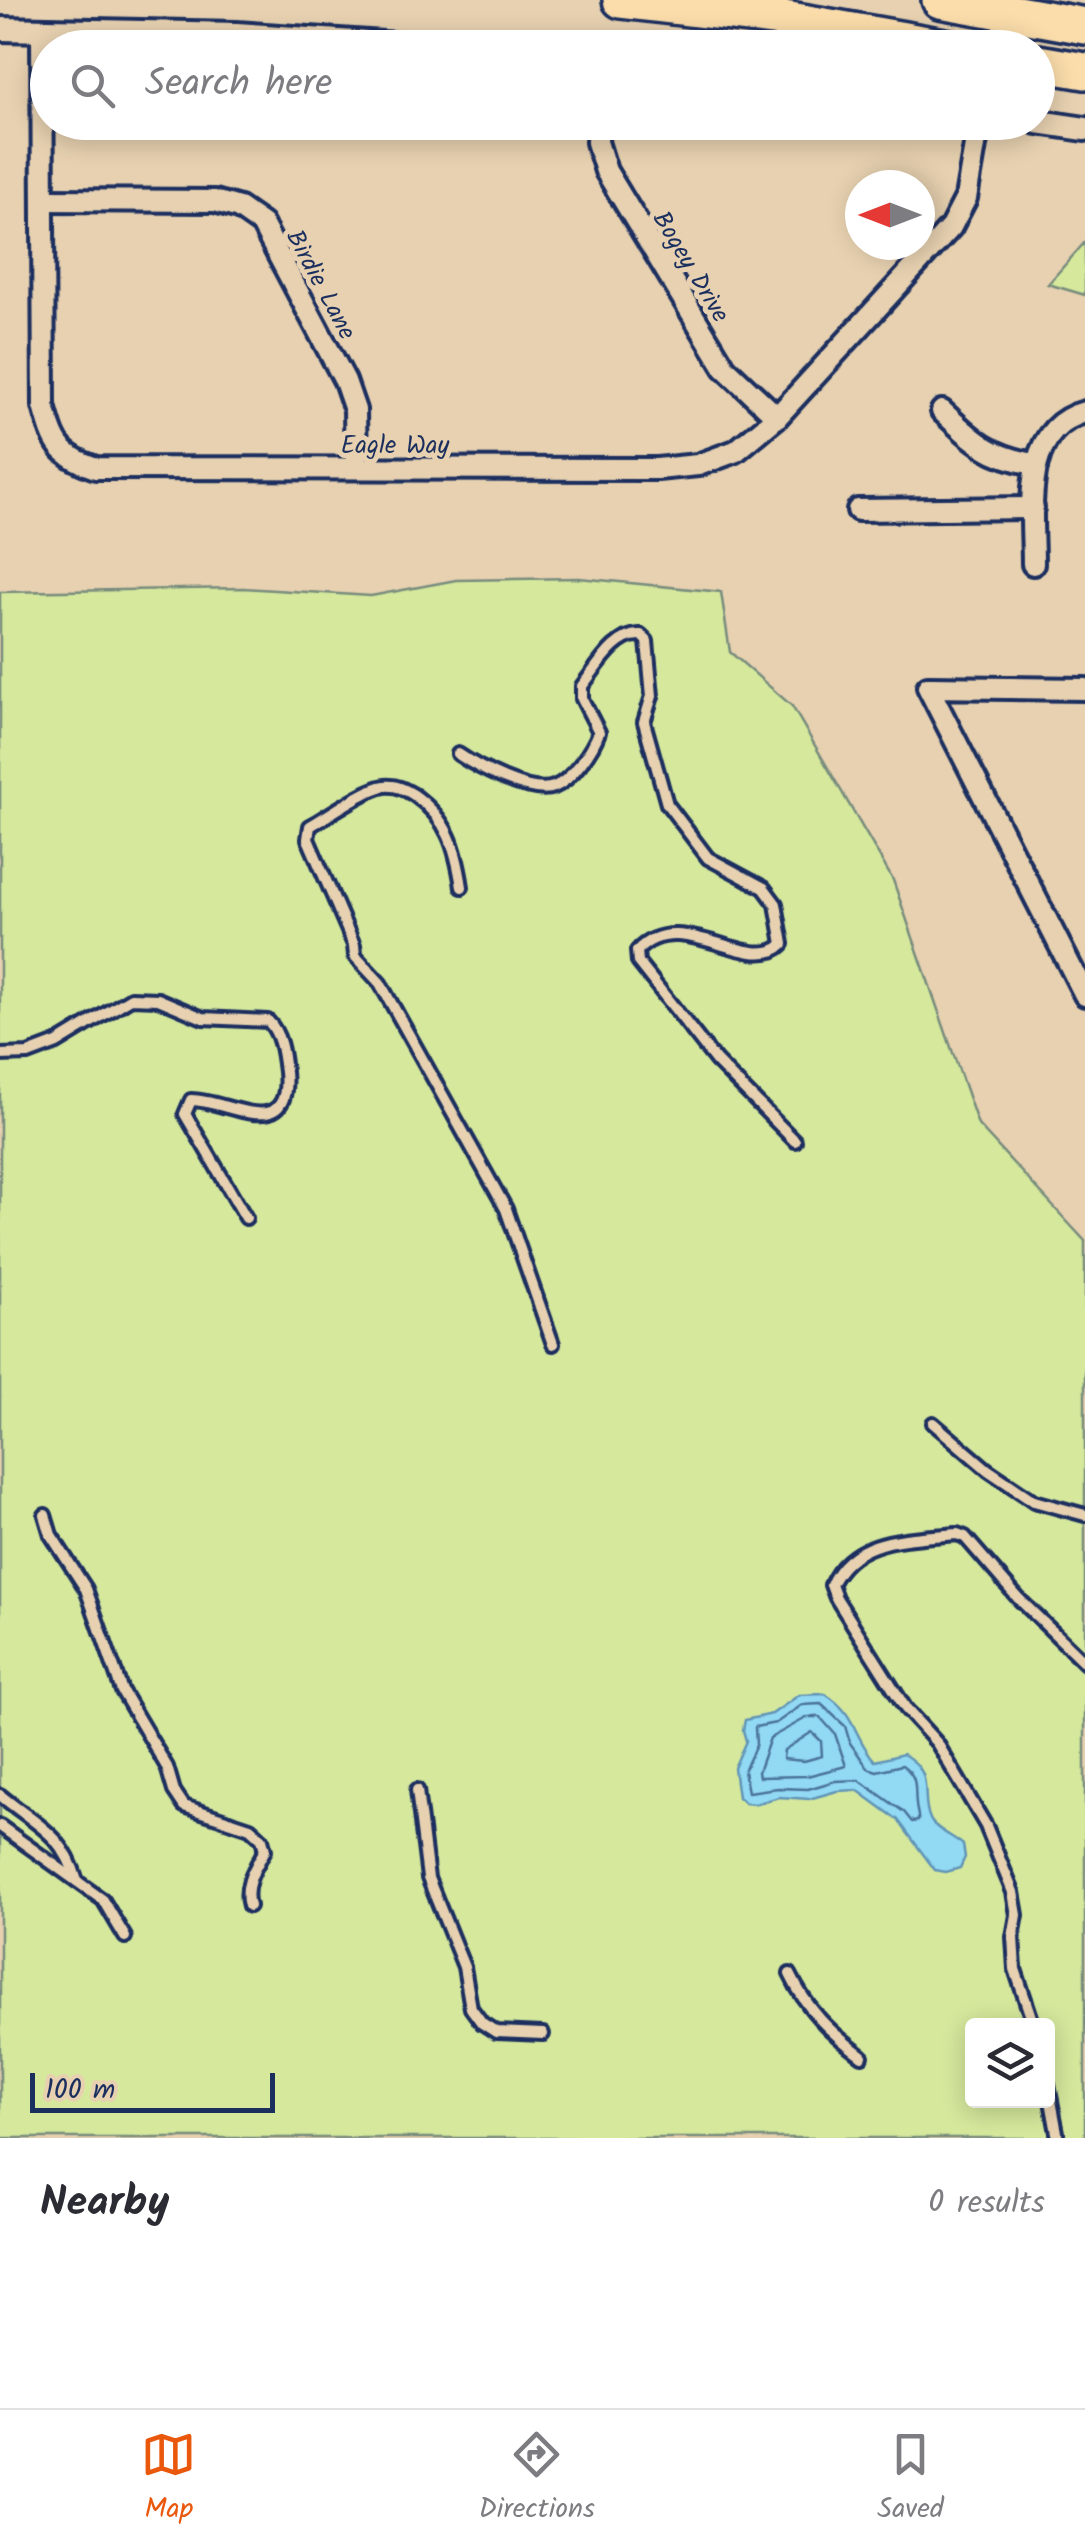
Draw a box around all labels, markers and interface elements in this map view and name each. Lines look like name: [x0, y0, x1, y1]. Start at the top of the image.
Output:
search box: [30, 30, 1055, 140]
text: Search here: [145, 55, 332, 115]
icon: search: [65, 58, 120, 113]
north arrow: [845, 170, 935, 260]
street label: Bogey Drive: [641, 203, 739, 331]
street label: Birdie Lane: [274, 223, 366, 347]
street label: Eagle Way: [341, 426, 450, 466]
map controls: [965, 2018, 1055, 2108]
button: layers: [965, 2018, 1055, 2108]
scale bar: [30, 2068, 275, 2112]
text: 100 m: [45, 2068, 115, 2113]
text: Nearby: [40, 2170, 169, 2237]
text: 0 results: [928, 2178, 1045, 2229]
tab: Map: [141, 2427, 196, 2532]
tab: Directions: [479, 2427, 595, 2532]
tab: Saved: [877, 2427, 944, 2532]

